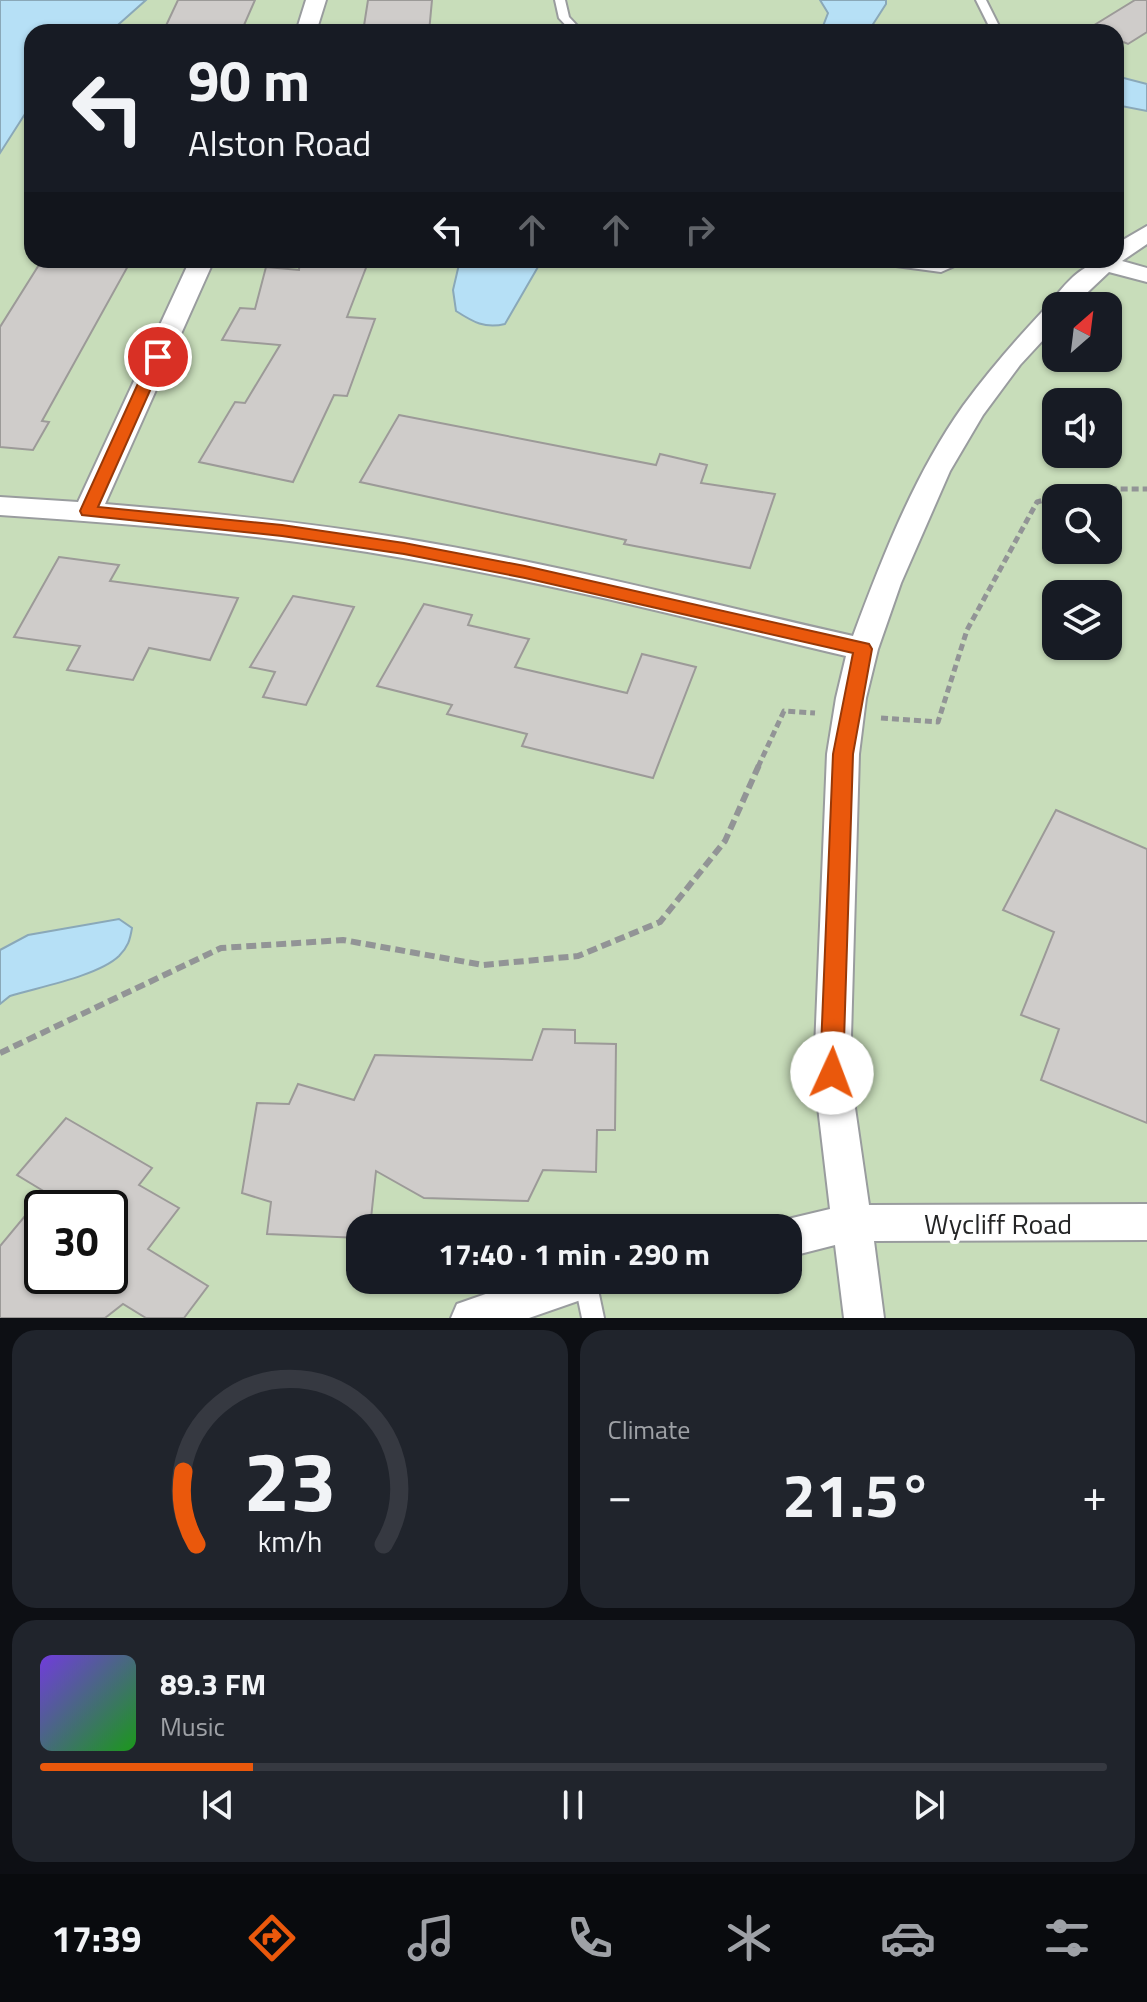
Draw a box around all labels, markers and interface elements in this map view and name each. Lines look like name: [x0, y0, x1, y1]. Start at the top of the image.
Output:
text: 90 m: [188, 38, 310, 123]
icon: left: [56, 56, 160, 160]
text: Alston Road: [188, 115, 371, 170]
icon: left: [426, 208, 470, 252]
icon: ahead: [510, 208, 554, 252]
icon: ahead: [594, 208, 638, 252]
icon: right: [678, 208, 722, 252]
north arrow: [1042, 292, 1122, 372]
map controls: [1042, 292, 1122, 660]
pin: [124, 323, 192, 391]
icon: arrive: [136, 335, 180, 379]
button: sound: [1042, 388, 1122, 468]
button: search: [1042, 484, 1122, 564]
button: layers: [1042, 580, 1122, 660]
position arrow: [790, 1031, 874, 1115]
speed limit sign: 30: [24, 1190, 128, 1294]
street label: Wycliff Road: [924, 1202, 1072, 1245]
text: 17:40 · 1 min · 290 m: [438, 1231, 710, 1277]
text: Climate: [608, 1410, 690, 1449]
text: 23: [243, 1417, 336, 1543]
text: 21.5°: [782, 1449, 932, 1540]
text: −: [608, 1461, 632, 1528]
text: +: [1082, 1461, 1107, 1528]
text: km/h: [257, 1520, 322, 1563]
text: 89.3 FM: [160, 1661, 266, 1707]
text: Music: [160, 1707, 225, 1746]
icon: previous: [196, 1783, 240, 1827]
icon: pause: [551, 1783, 595, 1827]
icon: next: [907, 1783, 951, 1827]
icon: directions: [244, 1910, 300, 1966]
icon: music: [403, 1910, 459, 1966]
icon: phone: [562, 1910, 618, 1966]
icon: climate: [721, 1910, 777, 1966]
icon: car: [880, 1910, 936, 1966]
icon: filters: [1039, 1910, 1095, 1966]
text: 17:39: [52, 1911, 141, 1966]

